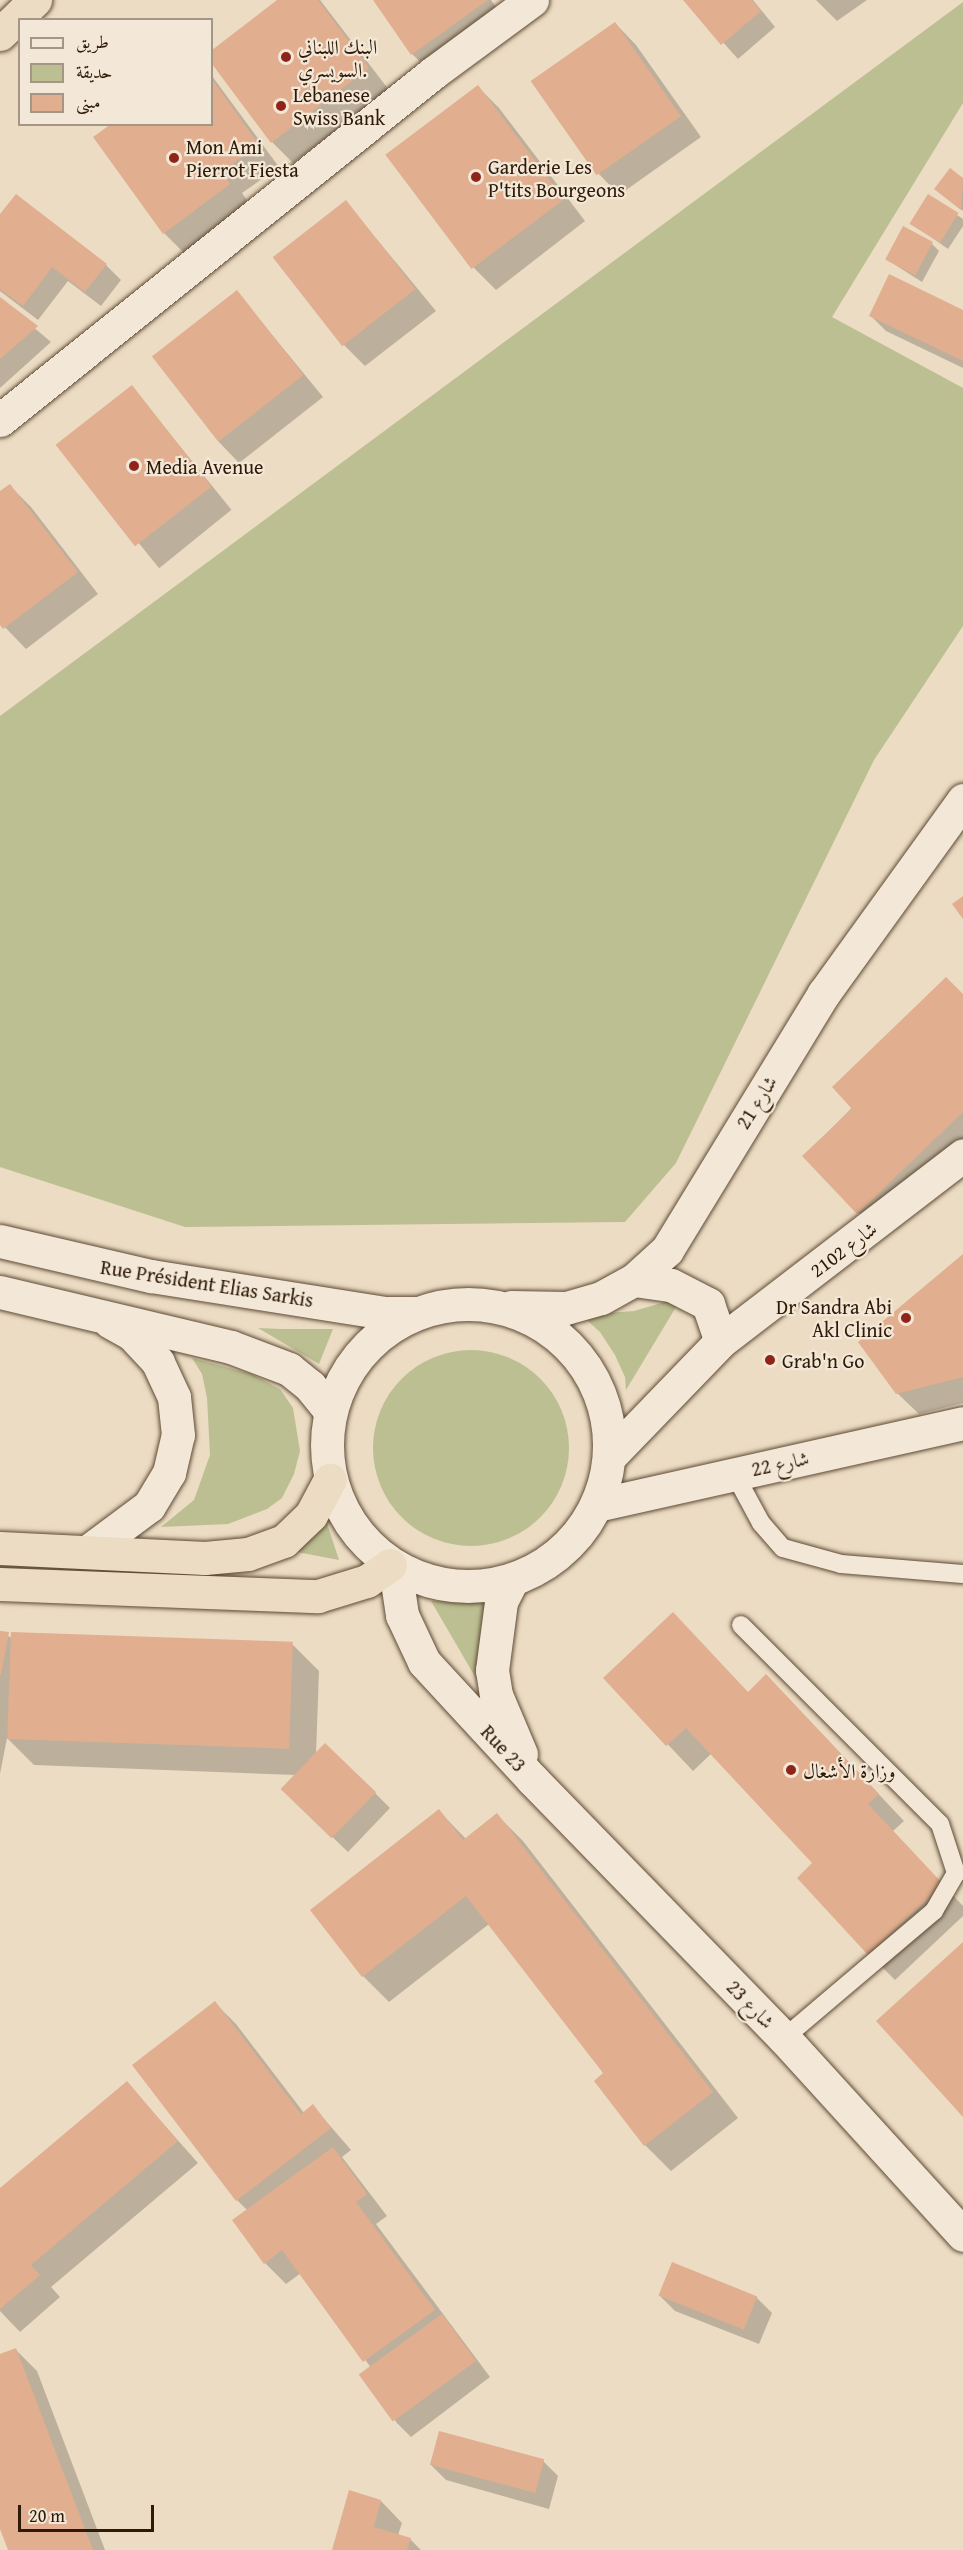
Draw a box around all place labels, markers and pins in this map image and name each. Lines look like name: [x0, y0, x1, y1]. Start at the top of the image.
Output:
place label: البنك اللبناني السويسري.: [298, 34, 377, 81]
marker: البنك اللبناني السويسري.: [279, 50, 293, 64]
place label: Lebanese Swiss Bank: [293, 83, 385, 130]
marker: Lebanese Swiss Bank: [274, 99, 288, 113]
place label: Mon Ami Pierrot Fiesta: [186, 134, 299, 181]
marker: Mon Ami Pierrot Fiesta: [167, 151, 181, 165]
place label: Garderie Les P'tits Bourgeons: [488, 154, 625, 201]
marker: Garderie Les P'tits Bourgeons: [469, 170, 483, 184]
place label: Media Avenue: [146, 454, 263, 478]
marker: Media Avenue: [127, 459, 141, 473]
place label: Dr Sandra Abi Akl Clinic: [776, 1294, 892, 1341]
marker: Dr Sandra Abi Akl Clinic: [897, 1309, 915, 1327]
place label: Grab'n Go: [782, 1348, 864, 1372]
marker: Grab'n Go: [763, 1353, 777, 1367]
place label: وزارة الأشغال: [803, 1758, 896, 1782]
marker: وزارة الأشغال: [784, 1763, 798, 1777]

